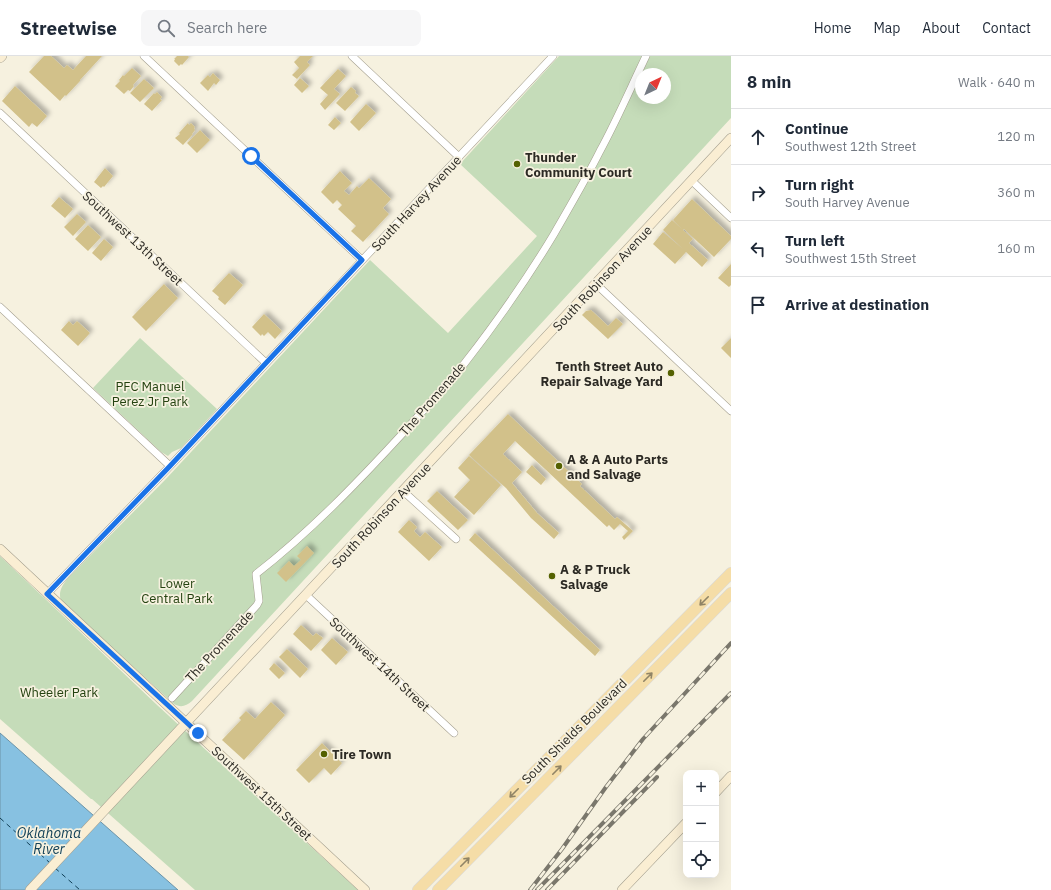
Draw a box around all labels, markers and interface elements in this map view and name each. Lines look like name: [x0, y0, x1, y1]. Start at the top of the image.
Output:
search box: [141, 10, 421, 46]
text: Streetwise: [20, 16, 117, 40]
icon: search: [155, 17, 177, 39]
text: Search here: [187, 18, 267, 37]
text: Home: [814, 19, 851, 37]
text: Map: [873, 19, 900, 37]
text: About: [922, 19, 960, 37]
text: Contact: [982, 19, 1031, 37]
north arrow: [635, 68, 671, 104]
text: 8 min: [747, 71, 791, 93]
text: Walk · 640 m: [958, 74, 1035, 91]
text: Continue: [785, 119, 849, 138]
icon: ahead: [747, 126, 769, 148]
text: 120 m: [997, 128, 1035, 145]
text: Southwest 12th Street: [785, 138, 916, 155]
route start: [242, 147, 260, 165]
place label: Thunder Community Court: [525, 149, 632, 181]
street label: South Harvey Avenue: [368, 152, 465, 255]
marker: Thunder Community Court: [512, 159, 522, 169]
text: Turn right: [785, 175, 854, 194]
icon: right: [747, 182, 769, 204]
text: 360 m: [997, 184, 1035, 201]
street label: Southwest 13th Street: [79, 187, 186, 289]
text: South Harvey Avenue: [785, 194, 910, 211]
street label: South Robinson Avenue: [549, 222, 656, 335]
text: Turn left: [785, 231, 845, 250]
icon: left: [747, 238, 769, 260]
text: 160 m: [997, 240, 1035, 257]
text: Southwest 15th Street: [785, 250, 916, 267]
icon: arrive: [747, 294, 769, 316]
text: Arrive at destination: [785, 295, 929, 314]
place label: Tenth Street Auto Repair Salvage Yard: [541, 358, 663, 390]
street label: The Promenade: [396, 359, 469, 440]
marker: Tenth Street Auto Repair Salvage Yard: [666, 368, 676, 378]
park label: PFC Manuel Perez Jr Park: [112, 378, 188, 410]
place label: A & A Auto Parts and Salvage: [567, 451, 668, 483]
street label: South Robinson Avenue: [328, 459, 435, 572]
marker: A & A Auto Parts and Salvage: [554, 461, 564, 471]
place label: A & P Truck Salvage: [560, 561, 631, 593]
marker: A & P Truck Salvage: [547, 571, 557, 581]
park label: Lower Central Park: [141, 575, 213, 607]
one-way arrow: [699, 596, 709, 606]
street label: The Promenade: [182, 607, 257, 686]
street label: Southwest 14th Street: [326, 613, 433, 715]
one-way arrow: [643, 672, 653, 682]
street label: South Shields Boulevard: [518, 675, 631, 788]
park label: Wheeler Park: [20, 684, 98, 701]
route end: [189, 724, 207, 742]
street label: Southwest 15th Street: [208, 742, 315, 844]
place label: Tire Town: [332, 746, 392, 763]
marker: Tire Town: [319, 749, 329, 759]
one-way arrow: [552, 765, 561, 775]
map controls: [683, 770, 719, 878]
button: +: [683, 770, 719, 806]
one-way arrow: [509, 788, 519, 798]
button: −: [683, 806, 719, 842]
water label: Oklahoma River: [17, 824, 81, 858]
button: locate: [683, 842, 719, 878]
one-way arrow: [460, 857, 470, 867]

